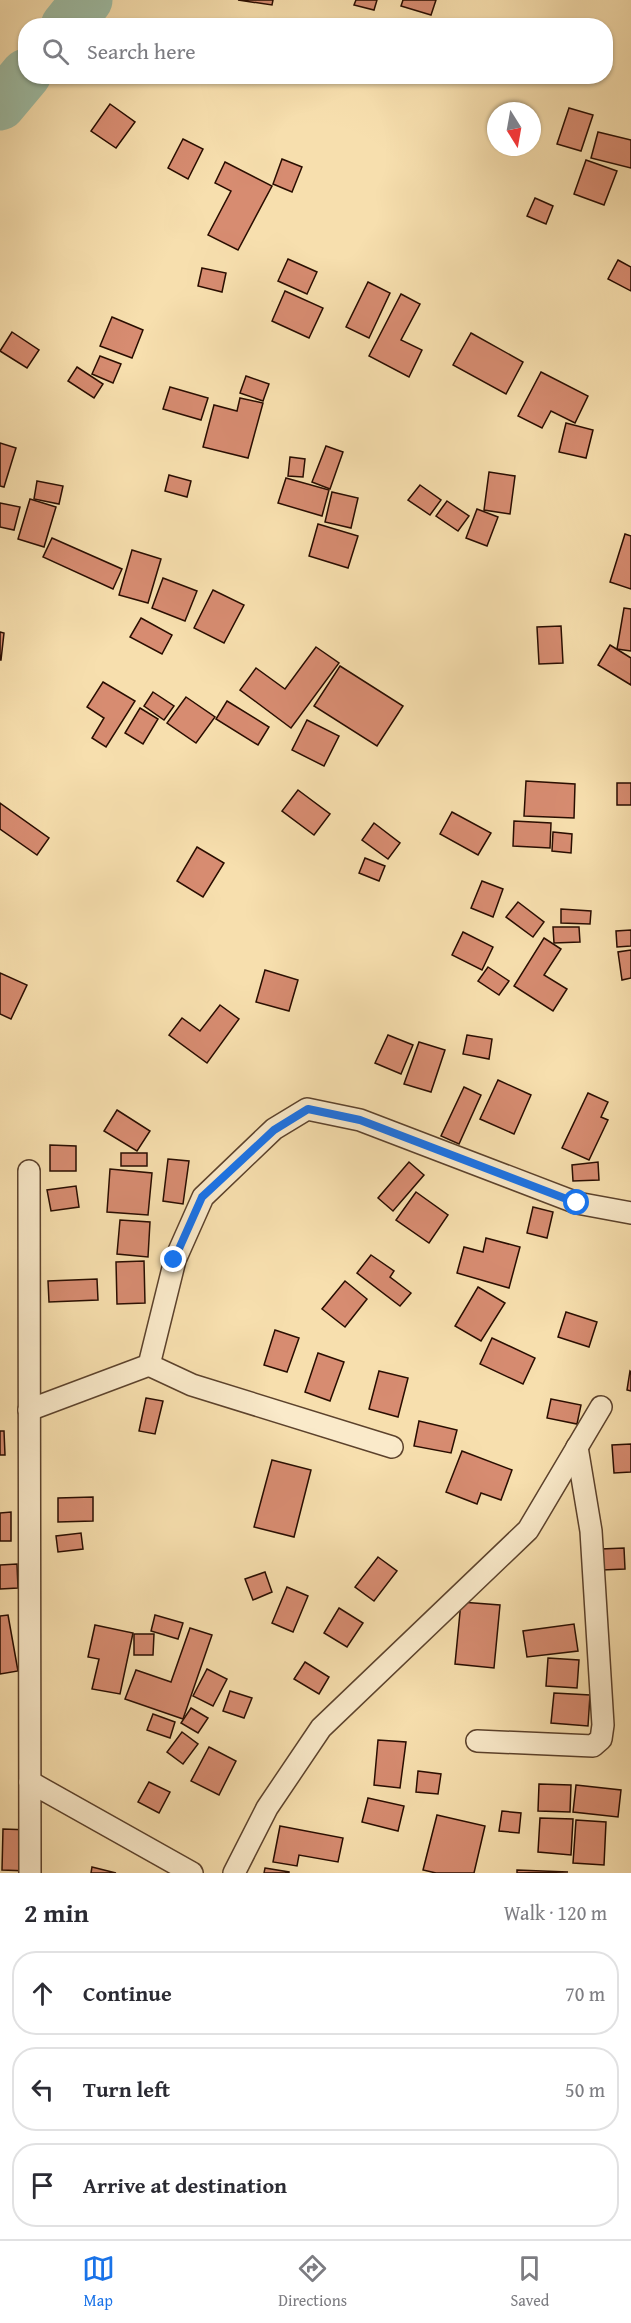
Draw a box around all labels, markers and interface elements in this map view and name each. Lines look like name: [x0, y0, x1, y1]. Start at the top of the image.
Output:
search box: [18, 18, 613, 84]
icon: search: [39, 35, 72, 68]
text: Search here: [87, 35, 196, 67]
north arrow: [487, 102, 541, 156]
route start: [563, 1189, 589, 1215]
route end: [160, 1246, 186, 1272]
text: 2 min: [24, 1893, 89, 1932]
text: Walk · 120 m: [504, 1898, 607, 1927]
icon: ahead: [26, 1977, 59, 2010]
text: Continue: [83, 1977, 172, 2009]
text: 70 m: [565, 1979, 605, 2008]
icon: left: [26, 2073, 59, 2106]
text: Turn left: [83, 2073, 170, 2105]
text: 50 m: [565, 2075, 605, 2104]
icon: arrive: [26, 2169, 59, 2202]
text: Arrive at destination: [83, 2169, 287, 2201]
tab: Map: [82, 2252, 115, 2312]
tab: Directions: [278, 2252, 347, 2312]
tab: Saved: [510, 2252, 549, 2312]

